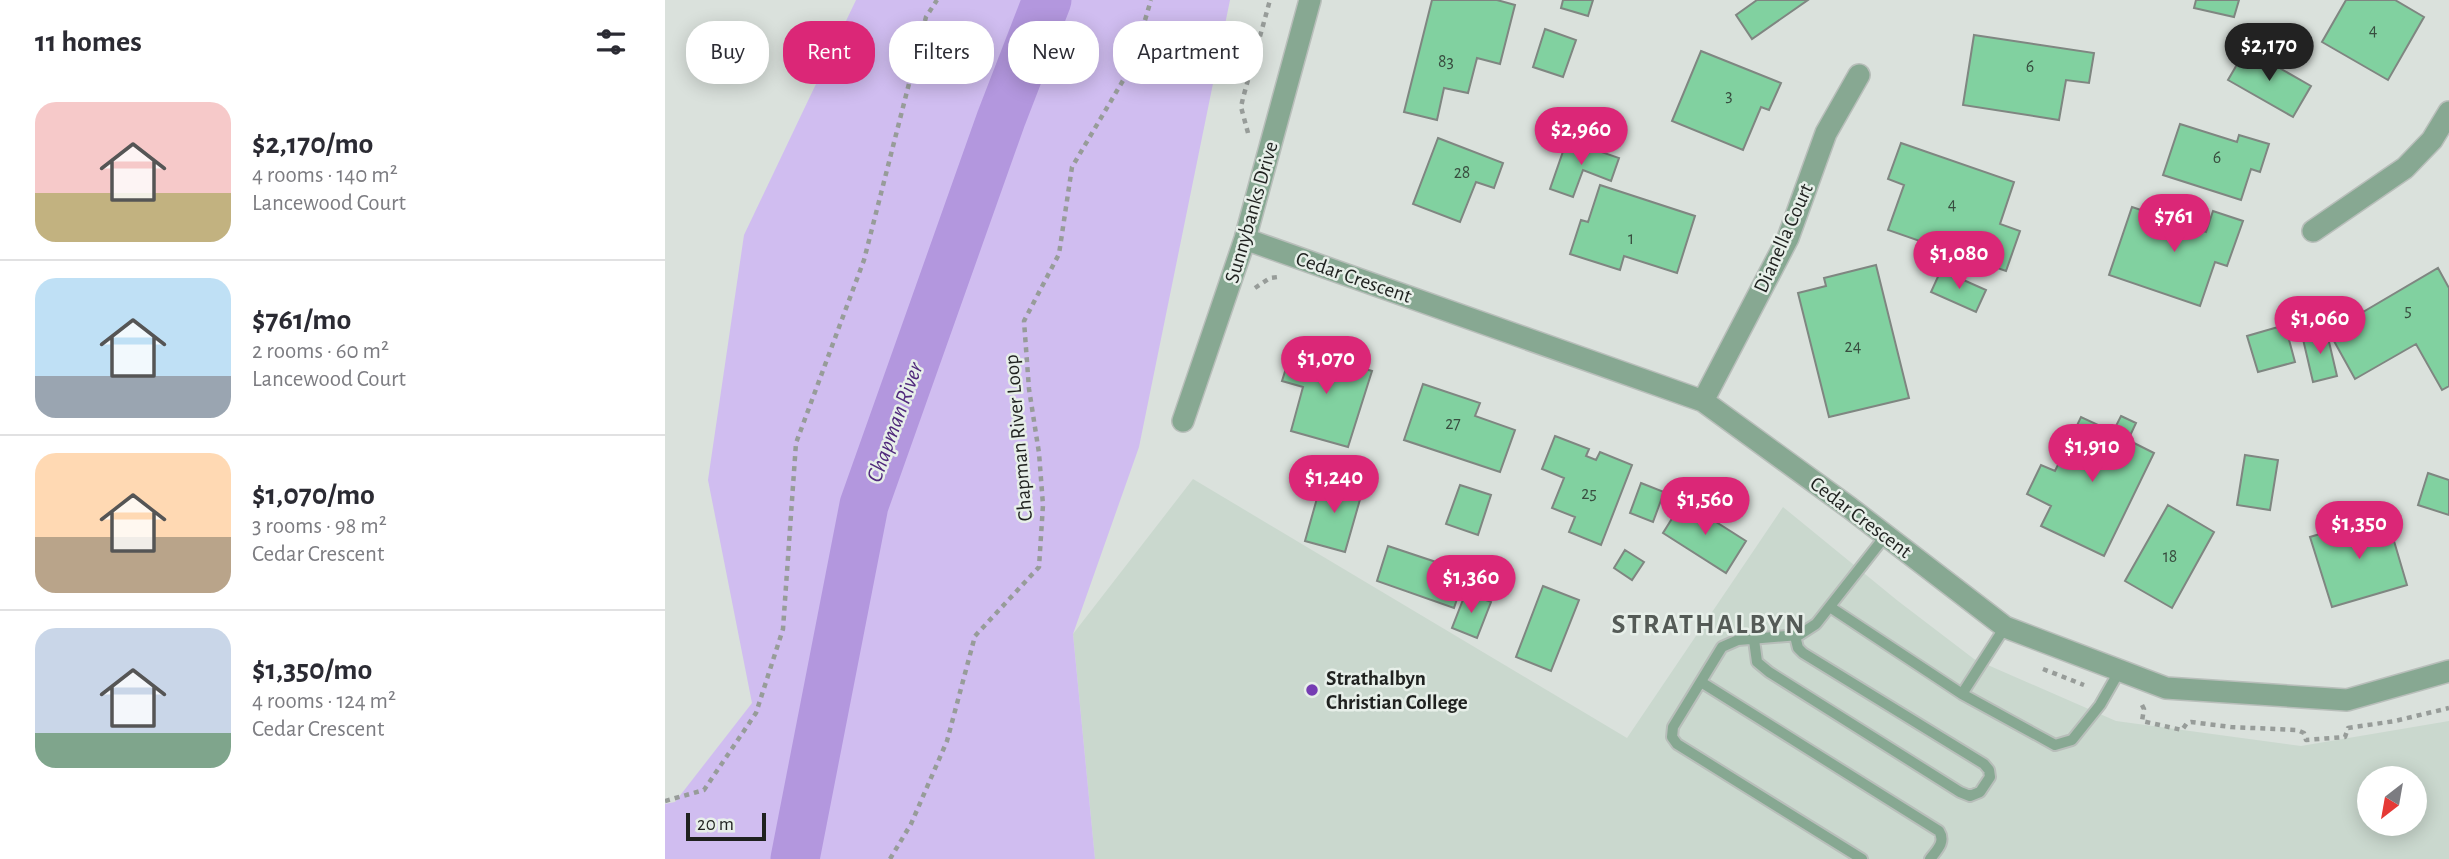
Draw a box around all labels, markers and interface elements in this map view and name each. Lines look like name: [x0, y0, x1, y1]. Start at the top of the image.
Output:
chip: Buy: [686, 21, 769, 84]
chip: Rent: [783, 21, 875, 84]
chip: Filters: [889, 21, 994, 84]
chip: New: [1008, 21, 1099, 84]
chip: Apartment: [1113, 21, 1263, 84]
house number: 4: [2369, 22, 2378, 40]
icon: filters: [592, 23, 630, 61]
pin: $2,170: [2212, 24, 2326, 83]
text: 11 homes: [35, 27, 142, 57]
text: $2,170: [2241, 34, 2297, 57]
house number: 83: [1438, 53, 1454, 71]
house number: 6: [2026, 58, 2034, 76]
house number: 3: [1725, 87, 1733, 105]
pin: $2,960: [1524, 108, 1638, 167]
text: $2,960: [1551, 118, 1611, 141]
text: $2,170/mo: [252, 129, 373, 159]
icon: home: [91, 130, 175, 214]
street label: Sunnybanks Drive: [1221, 139, 1282, 285]
house number: 6: [2213, 149, 2221, 167]
text: 4 rooms · 140 m²: [252, 164, 398, 187]
house number: 28: [1454, 164, 1470, 182]
street label: Dianella Court: [1750, 180, 1817, 296]
text: Lancewood Court: [252, 192, 406, 215]
pin: $761: [2133, 194, 2215, 254]
house number: 4: [1948, 196, 1957, 214]
text: $761: [2154, 205, 2194, 228]
house number: 1: [1628, 230, 1634, 248]
pin: $1,080: [1902, 232, 2016, 291]
text: $1,080: [1929, 242, 1989, 265]
street label: Cedar Crescent: [1293, 248, 1415, 307]
pin: $1,060: [2263, 296, 2377, 356]
house number: 5: [2404, 302, 2412, 320]
text: $761/mo: [252, 305, 351, 335]
icon: home: [91, 306, 175, 390]
text: $1,060: [2291, 307, 2349, 330]
pin: $1,070: [1269, 336, 1383, 396]
house number: 24: [1845, 338, 1862, 356]
text: 2 rooms · 60 m²: [252, 340, 389, 363]
text: $1,070: [1297, 347, 1355, 370]
street label: Chapman River Loop: [1001, 354, 1036, 522]
water label: Chapman River: [863, 359, 928, 485]
text: Lancewood Court: [252, 368, 406, 391]
house number: 27: [1445, 415, 1461, 433]
pin: $1,910: [2035, 424, 2149, 484]
text: $1,910: [2064, 435, 2120, 458]
pin: $1,240: [1277, 456, 1391, 515]
text: $1,240: [1305, 466, 1363, 489]
street label: Cedar Crescent: [1806, 473, 1916, 562]
pin: $1,560: [1648, 477, 1762, 537]
text: $1,070/mo: [252, 480, 375, 510]
icon: home: [91, 481, 175, 565]
house number: 25: [1581, 485, 1597, 503]
text: $1,560: [1677, 488, 1733, 511]
pin: $1,350: [2302, 502, 2416, 561]
text: $1,350: [2331, 512, 2387, 535]
text: 3 rooms · 98 m²: [252, 515, 387, 538]
text: Cedar Crescent: [252, 543, 384, 566]
house number: 18: [2163, 548, 2177, 566]
pin: $1,360: [1414, 556, 1528, 615]
text: $1,360: [1443, 566, 1499, 589]
district label: STRATHALBYN: [1612, 611, 1806, 639]
text: $1,350/mo: [252, 655, 372, 685]
icon: home: [91, 656, 175, 740]
place label: Strathalbyn Christian College: [1326, 668, 1468, 713]
marker: Strathalbyn Christian College: [1304, 682, 1320, 698]
text: 4 rooms · 124 m²: [252, 690, 396, 713]
text: Cedar Crescent: [252, 718, 384, 741]
north arrow: [2357, 766, 2427, 836]
map controls: [2357, 766, 2427, 836]
scale bar: [686, 810, 767, 842]
text: 20 m: [697, 815, 734, 834]

